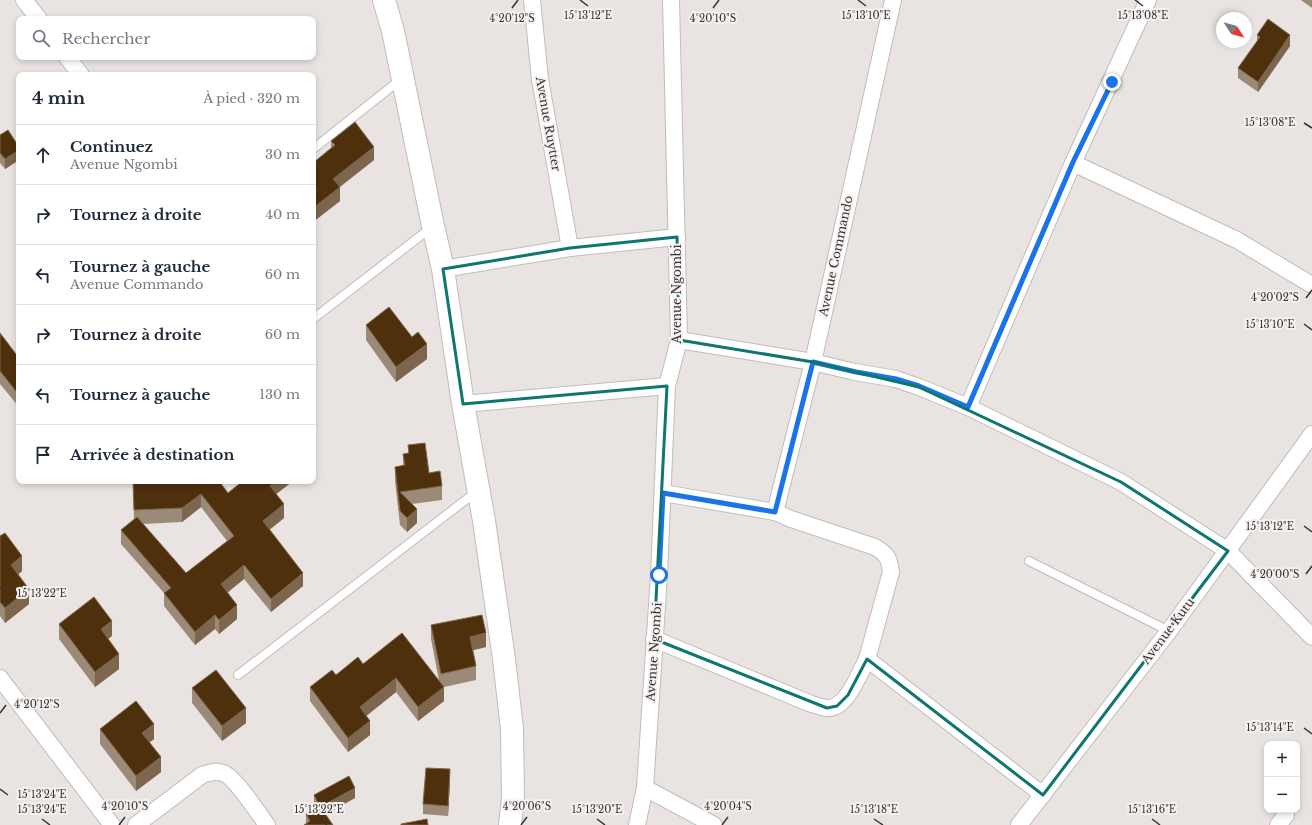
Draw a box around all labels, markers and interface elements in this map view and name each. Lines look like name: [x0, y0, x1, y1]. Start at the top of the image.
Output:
text: 15°13'12"E: [564, 9, 612, 22]
text: 15°13'10"E: [842, 9, 890, 22]
text: 15°13'08"E: [1118, 9, 1168, 22]
text: 4°20'12"S: [489, 12, 535, 25]
text: 4°20'10"S: [690, 12, 736, 25]
north arrow: [1216, 12, 1252, 48]
search box: [16, 16, 316, 60]
icon: search: [30, 27, 52, 49]
text: Rechercher: [62, 29, 150, 48]
route end: [1103, 73, 1121, 91]
street label: Avenue Ruytter: [533, 74, 564, 173]
text: 4 min: [32, 88, 85, 109]
text: À pied · 320 m: [203, 90, 300, 107]
text: 15°13'08"E: [1245, 116, 1295, 129]
text: Continuez: [70, 137, 153, 156]
icon: ahead: [32, 144, 54, 166]
text: 30 m: [265, 146, 300, 163]
text: Avenue Ngombi: [70, 156, 178, 173]
street label: Avenue Commando: [815, 194, 856, 319]
icon: right: [32, 204, 54, 226]
text: Tournez à droite: [70, 205, 202, 224]
text: 40 m: [265, 206, 300, 223]
street label: Avenue Ngombi: [669, 244, 684, 345]
text: Tournez à gauche: [70, 257, 210, 276]
icon: left: [32, 264, 54, 286]
text: 60 m: [265, 266, 300, 283]
text: Avenue Commando: [70, 276, 204, 293]
text: 4°20'02"S: [1251, 291, 1299, 304]
text: 15°13'10"E: [1246, 318, 1294, 331]
icon: right: [32, 324, 54, 346]
text: Tournez à droite: [70, 325, 202, 344]
text: 60 m: [265, 326, 300, 343]
icon: left: [32, 384, 54, 406]
text: Tournez à gauche: [70, 385, 210, 404]
text: 130 m: [259, 386, 300, 403]
icon: arrive: [32, 444, 54, 466]
text: Arrivée à destination: [70, 445, 234, 464]
text: 15°13'12"E: [1246, 520, 1294, 533]
route start: [650, 566, 668, 584]
text: 4°20'00"S: [1251, 568, 1300, 581]
text: 15°13'22"E: [17, 587, 67, 600]
street label: Avenue Kutu: [1137, 595, 1197, 668]
street label: Avenue Ngombi: [642, 602, 664, 703]
text: 4°20'12"S: [14, 698, 60, 711]
text: 15°13'14"E: [1246, 721, 1294, 734]
map controls: [1264, 741, 1300, 813]
button: +: [1264, 741, 1300, 777]
button: −: [1264, 777, 1300, 813]
text: 15°13'24"E: [17, 788, 67, 801]
text: 4°20'10"S: [102, 800, 148, 813]
text: 4°20'06"S: [503, 800, 551, 813]
text: 4°20'04"S: [704, 800, 752, 813]
text: 15°13'24"E: [17, 803, 67, 816]
text: 15°13'22"E: [294, 803, 344, 816]
text: 15°13'20"E: [572, 803, 622, 816]
text: 15°13'18"E: [850, 803, 898, 816]
text: 15°13'16"E: [1128, 803, 1176, 816]

